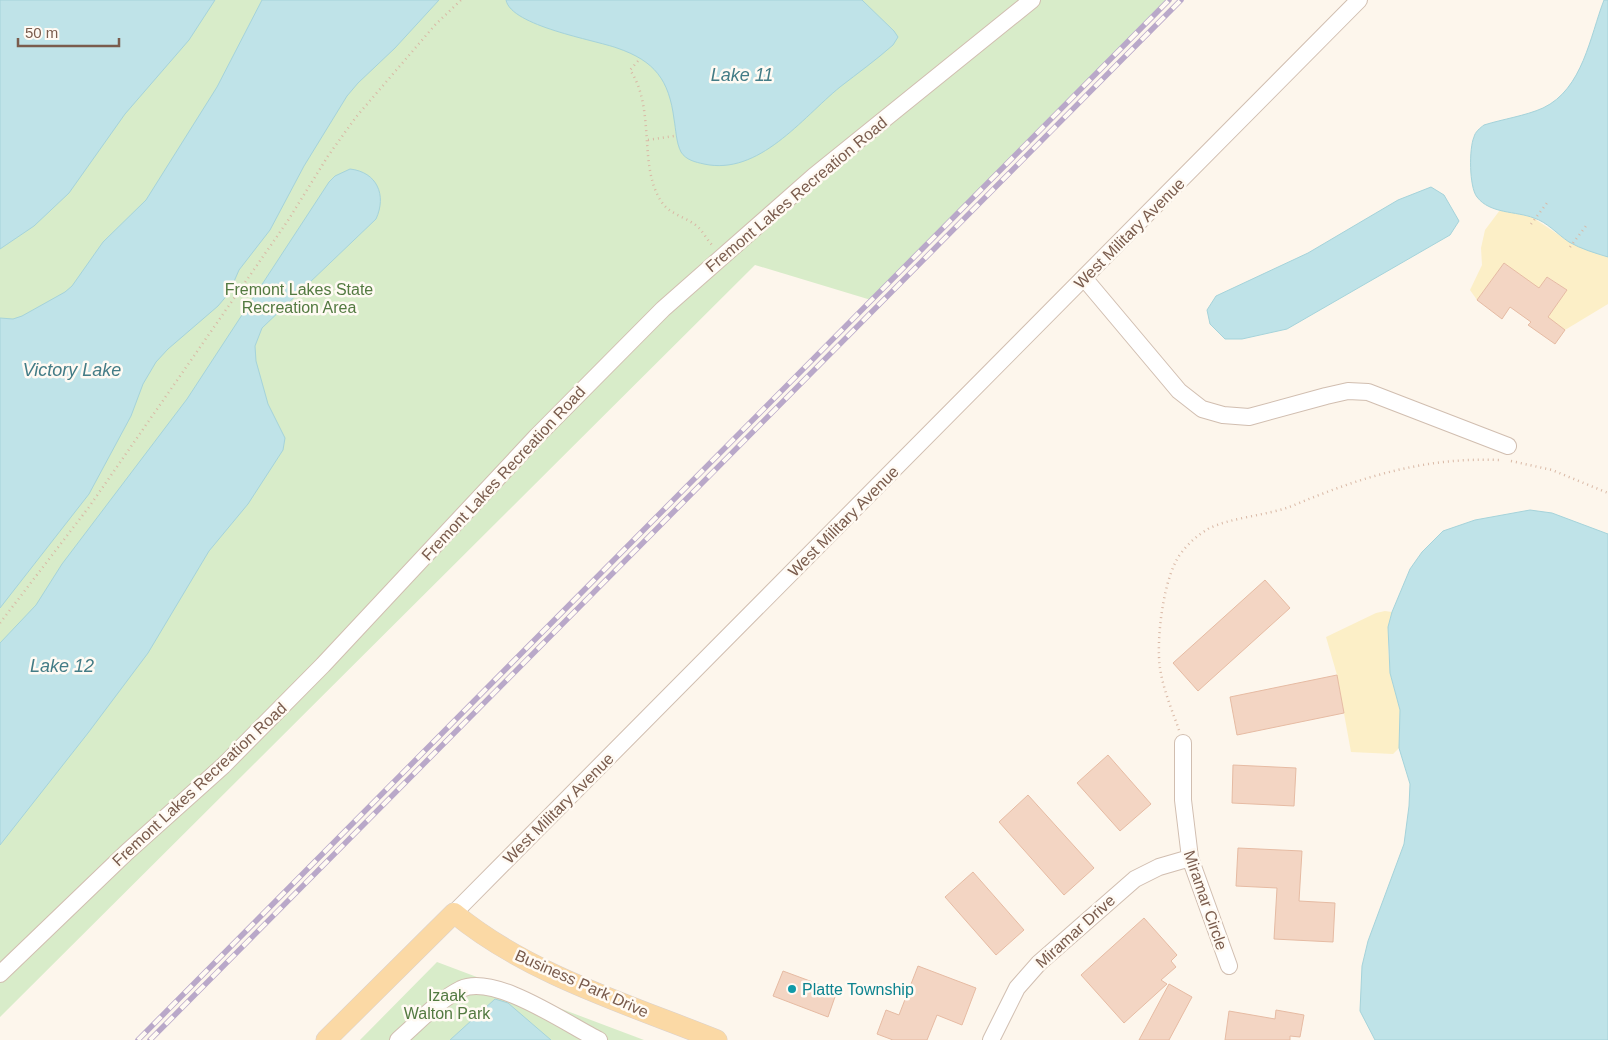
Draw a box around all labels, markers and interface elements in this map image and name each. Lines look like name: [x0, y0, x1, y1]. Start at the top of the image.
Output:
scale bar: [18, 15, 119, 47]
text: 50 m: [25, 24, 58, 41]
water label: Lake 11: [711, 65, 773, 85]
street label: Fremont Lakes Recreation Road: [702, 114, 890, 275]
street label: West Military Avenue: [1071, 175, 1188, 292]
park label: Fremont Lakes State Recreation Area: [225, 281, 373, 316]
water label: Victory Lake: [23, 360, 121, 380]
street label: Fremont Lakes Recreation Road: [418, 383, 588, 564]
street label: West Military Avenue: [785, 463, 902, 580]
water label: Lake 12: [30, 656, 94, 676]
street label: Fremont Lakes Recreation Road: [109, 699, 290, 869]
street label: West Military Avenue: [500, 750, 617, 867]
street label: Miramar Circle: [1181, 848, 1231, 952]
street label: Miramar Drive: [1032, 891, 1118, 971]
street label: Business Park Drive: [513, 946, 651, 1021]
place label: Platte Township: [802, 981, 914, 998]
marker: Platte Township: [786, 983, 798, 995]
park label: Izaak Walton Park: [404, 987, 491, 1022]

